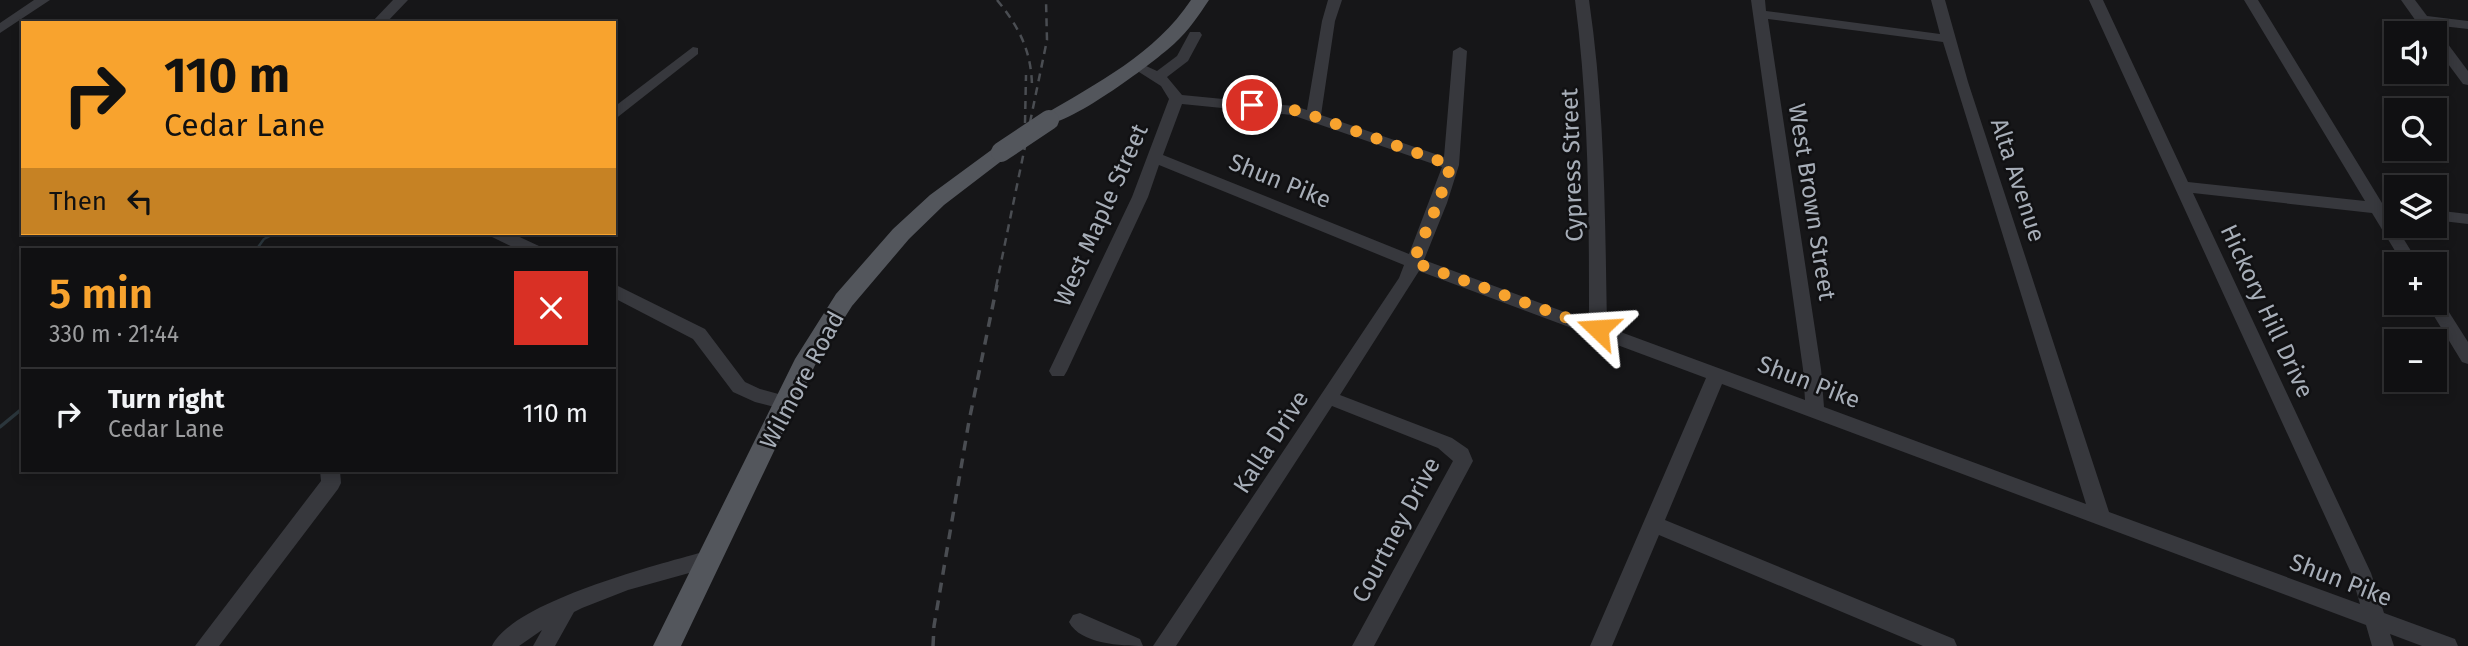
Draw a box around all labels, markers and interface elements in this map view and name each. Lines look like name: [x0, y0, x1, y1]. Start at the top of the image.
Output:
map controls: [2384, 21, 2447, 392]
button: sound: [2384, 21, 2447, 84]
text: 110 m: [164, 46, 290, 105]
icon: right: [49, 49, 140, 140]
pin: [1222, 75, 1282, 135]
icon: arrive: [1233, 86, 1271, 124]
street label: Cypress Street: [1555, 87, 1589, 242]
button: search: [2384, 98, 2447, 161]
street label: West Brown Street: [1783, 102, 1841, 303]
text: Cedar Lane: [164, 106, 325, 144]
street label: Alta Avenue: [1985, 115, 2051, 245]
street label: West Maple Street: [1048, 119, 1154, 310]
street label: Shun Pike: [1225, 148, 1335, 214]
button: layers: [2384, 175, 2447, 238]
icon: left: [121, 182, 159, 220]
text: Then: [49, 186, 107, 217]
street label: Hickory Hill Drive: [2215, 220, 2319, 402]
button: +: [2384, 252, 2447, 315]
text: 5 min: [49, 269, 153, 319]
button: close: [514, 271, 588, 345]
position arrow: [1561, 292, 1635, 366]
street label: Wilmore Road: [754, 307, 850, 453]
text: 330 m · 21:44: [49, 320, 179, 348]
button: −: [2384, 329, 2447, 392]
street label: Shun Pike: [1754, 350, 1864, 414]
text: Turn right: [108, 384, 225, 415]
street label: Kalla Drive: [1228, 386, 1314, 498]
icon: right: [49, 395, 87, 433]
text: 110 m: [522, 398, 588, 429]
text: Cedar Lane: [108, 415, 224, 443]
street label: Courtney Drive: [1346, 453, 1446, 607]
street label: Shun Pike: [2286, 548, 2396, 612]

